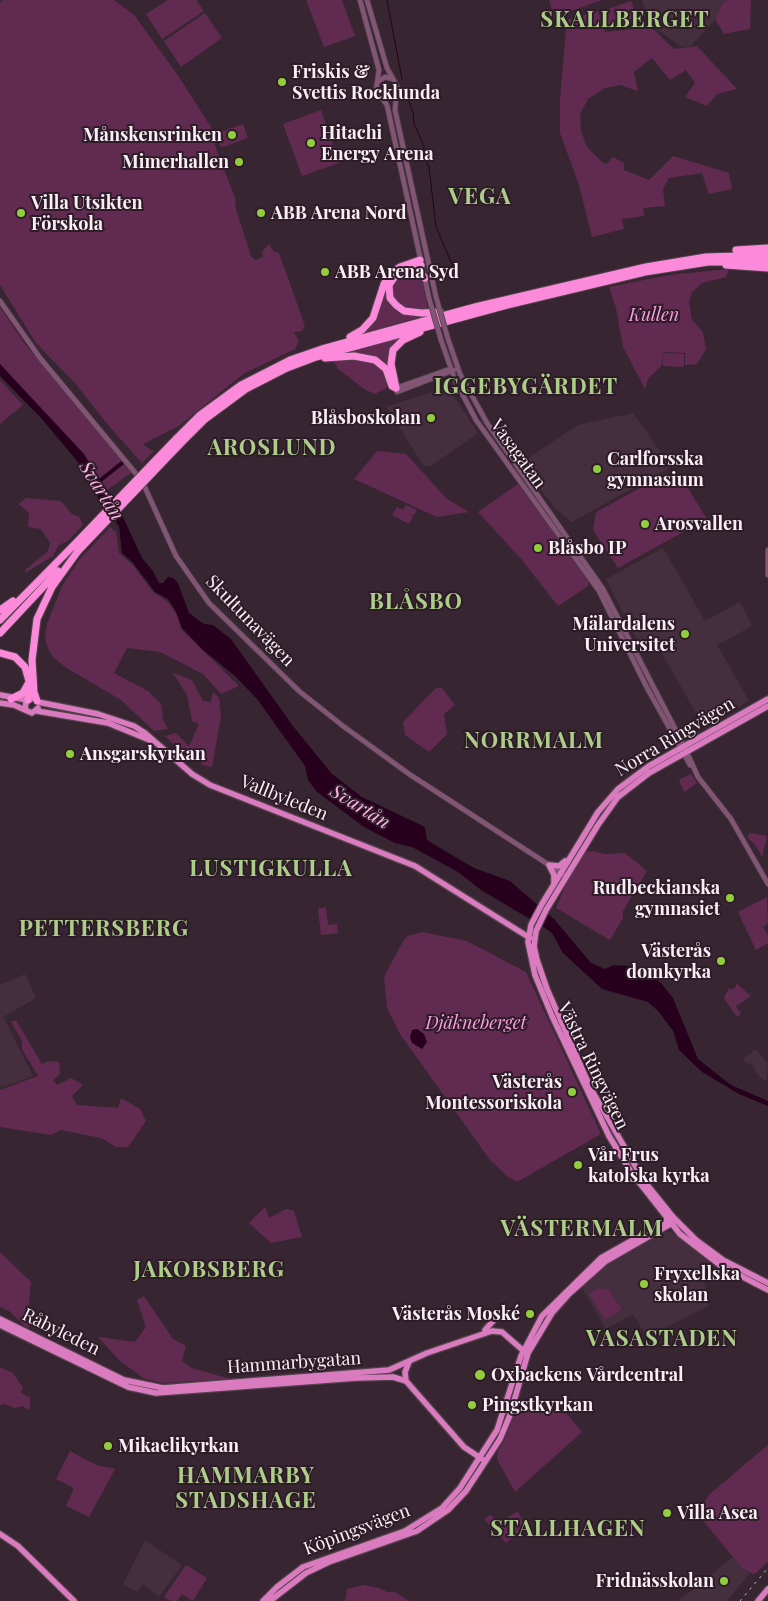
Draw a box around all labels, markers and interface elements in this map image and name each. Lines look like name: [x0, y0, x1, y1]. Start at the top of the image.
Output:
district label: SKALLBERGET: [539, 7, 711, 33]
place label: Friskis & Svettis Rocklunda: [292, 61, 440, 104]
marker: Friskis & Svettis Rocklunda: [276, 76, 288, 88]
place label: Hitachi Energy Arena: [321, 122, 434, 164]
place label: Månskensrinken: [83, 124, 222, 146]
marker: Månskensrinken: [226, 129, 238, 141]
marker: Hitachi Energy Arena: [305, 137, 317, 149]
place label: Mimerhallen: [122, 151, 229, 173]
marker: Mimerhallen: [233, 156, 245, 168]
district label: VEGA: [448, 184, 512, 210]
place label: Villa Utsikten Förskola: [31, 192, 142, 234]
place label: ABB Arena Nord: [271, 202, 406, 224]
marker: Villa Utsikten Förskola: [15, 207, 27, 219]
marker: ABB Arena Nord: [255, 207, 267, 219]
place label: ABB Arena Syd: [335, 261, 459, 283]
marker: ABB Arena Syd: [319, 266, 331, 278]
park label: Kullen: [629, 304, 679, 326]
district label: IGGEBYGÄRDET: [432, 374, 620, 400]
place label: Blåsboskolan: [311, 407, 421, 429]
marker: Blåsboskolan: [425, 412, 437, 424]
street label: Vasagatan: [486, 415, 550, 493]
district label: AROSLUND: [206, 435, 338, 461]
place label: Carlforsska gymnasium: [607, 448, 704, 490]
water label: Svartån: [74, 457, 128, 525]
marker: Carlforsska gymnasium: [591, 463, 603, 475]
place label: Arosvallen: [655, 513, 743, 535]
marker: Arosvallen: [639, 518, 651, 530]
place label: Blåsbo IP: [548, 537, 626, 559]
marker: Blåsbo IP: [532, 542, 544, 554]
street label: Skultunavägen: [201, 571, 299, 671]
district label: BLÅSBO: [368, 589, 464, 615]
place label: Mälardalens Universitet: [572, 613, 675, 656]
marker: Mälardalens Universitet: [679, 628, 691, 640]
street label: Norra Ringvägen: [611, 693, 739, 781]
district label: NORRMALM: [463, 728, 605, 754]
place label: Ansgarskyrkan: [80, 743, 206, 765]
marker: Ansgarskyrkan: [64, 748, 76, 760]
street label: Vallbyleden: [237, 771, 331, 825]
water label: Svartån: [326, 780, 394, 834]
district label: LUSTIGKULLA: [188, 856, 354, 882]
place label: Rudbeckianska gymnasiet: [593, 877, 720, 920]
marker: Rudbeckianska gymnasiet: [724, 892, 736, 904]
district label: PETTERSBERG: [17, 916, 191, 942]
place label: Västerås domkyrka: [626, 940, 711, 982]
marker: Västerås domkyrka: [715, 955, 727, 967]
street label: Västra Ringvägen: [553, 999, 633, 1133]
park label: Djäkneberget: [425, 1012, 527, 1034]
place label: Västerås Montessoriskola: [425, 1071, 562, 1114]
marker: Västerås Montessoriskola: [566, 1086, 578, 1098]
place label: Vår Frus katolska kyrka: [588, 1144, 710, 1186]
marker: Vår Frus katolska kyrka: [572, 1159, 584, 1171]
district label: VÄSTERMALM: [499, 1216, 665, 1242]
district label: JAKOBSBERG: [132, 1257, 286, 1283]
place label: Fryxellska skolan: [654, 1263, 740, 1306]
marker: Fryxellska skolan: [638, 1278, 650, 1290]
place label: Västerås Moské: [392, 1303, 520, 1325]
street label: Råbyleden: [19, 1304, 103, 1360]
marker: Västerås Moské: [524, 1308, 536, 1320]
district label: VASASTADEN: [585, 1326, 739, 1352]
street label: Hammarbygatan: [226, 1348, 362, 1378]
place label: Oxbackens Vårdcentral: [491, 1364, 684, 1386]
marker: Oxbackens Vårdcentral: [473, 1368, 487, 1382]
place label: Pingstkyrkan: [482, 1394, 593, 1416]
marker: Pingstkyrkan: [466, 1399, 478, 1411]
place label: Mikaelikyrkan: [118, 1435, 239, 1457]
marker: Mikaelikyrkan: [102, 1440, 114, 1452]
district label: HAMMARBY STADSHAGE: [174, 1463, 318, 1514]
street label: Köpingsvägen: [301, 1500, 413, 1560]
place label: Villa Asea: [677, 1502, 758, 1524]
marker: Villa Asea: [661, 1507, 673, 1519]
district label: STALLHAGEN: [489, 1516, 647, 1542]
place label: Fridnässkolan: [595, 1570, 714, 1592]
marker: Fridnässkolan: [718, 1575, 730, 1587]

